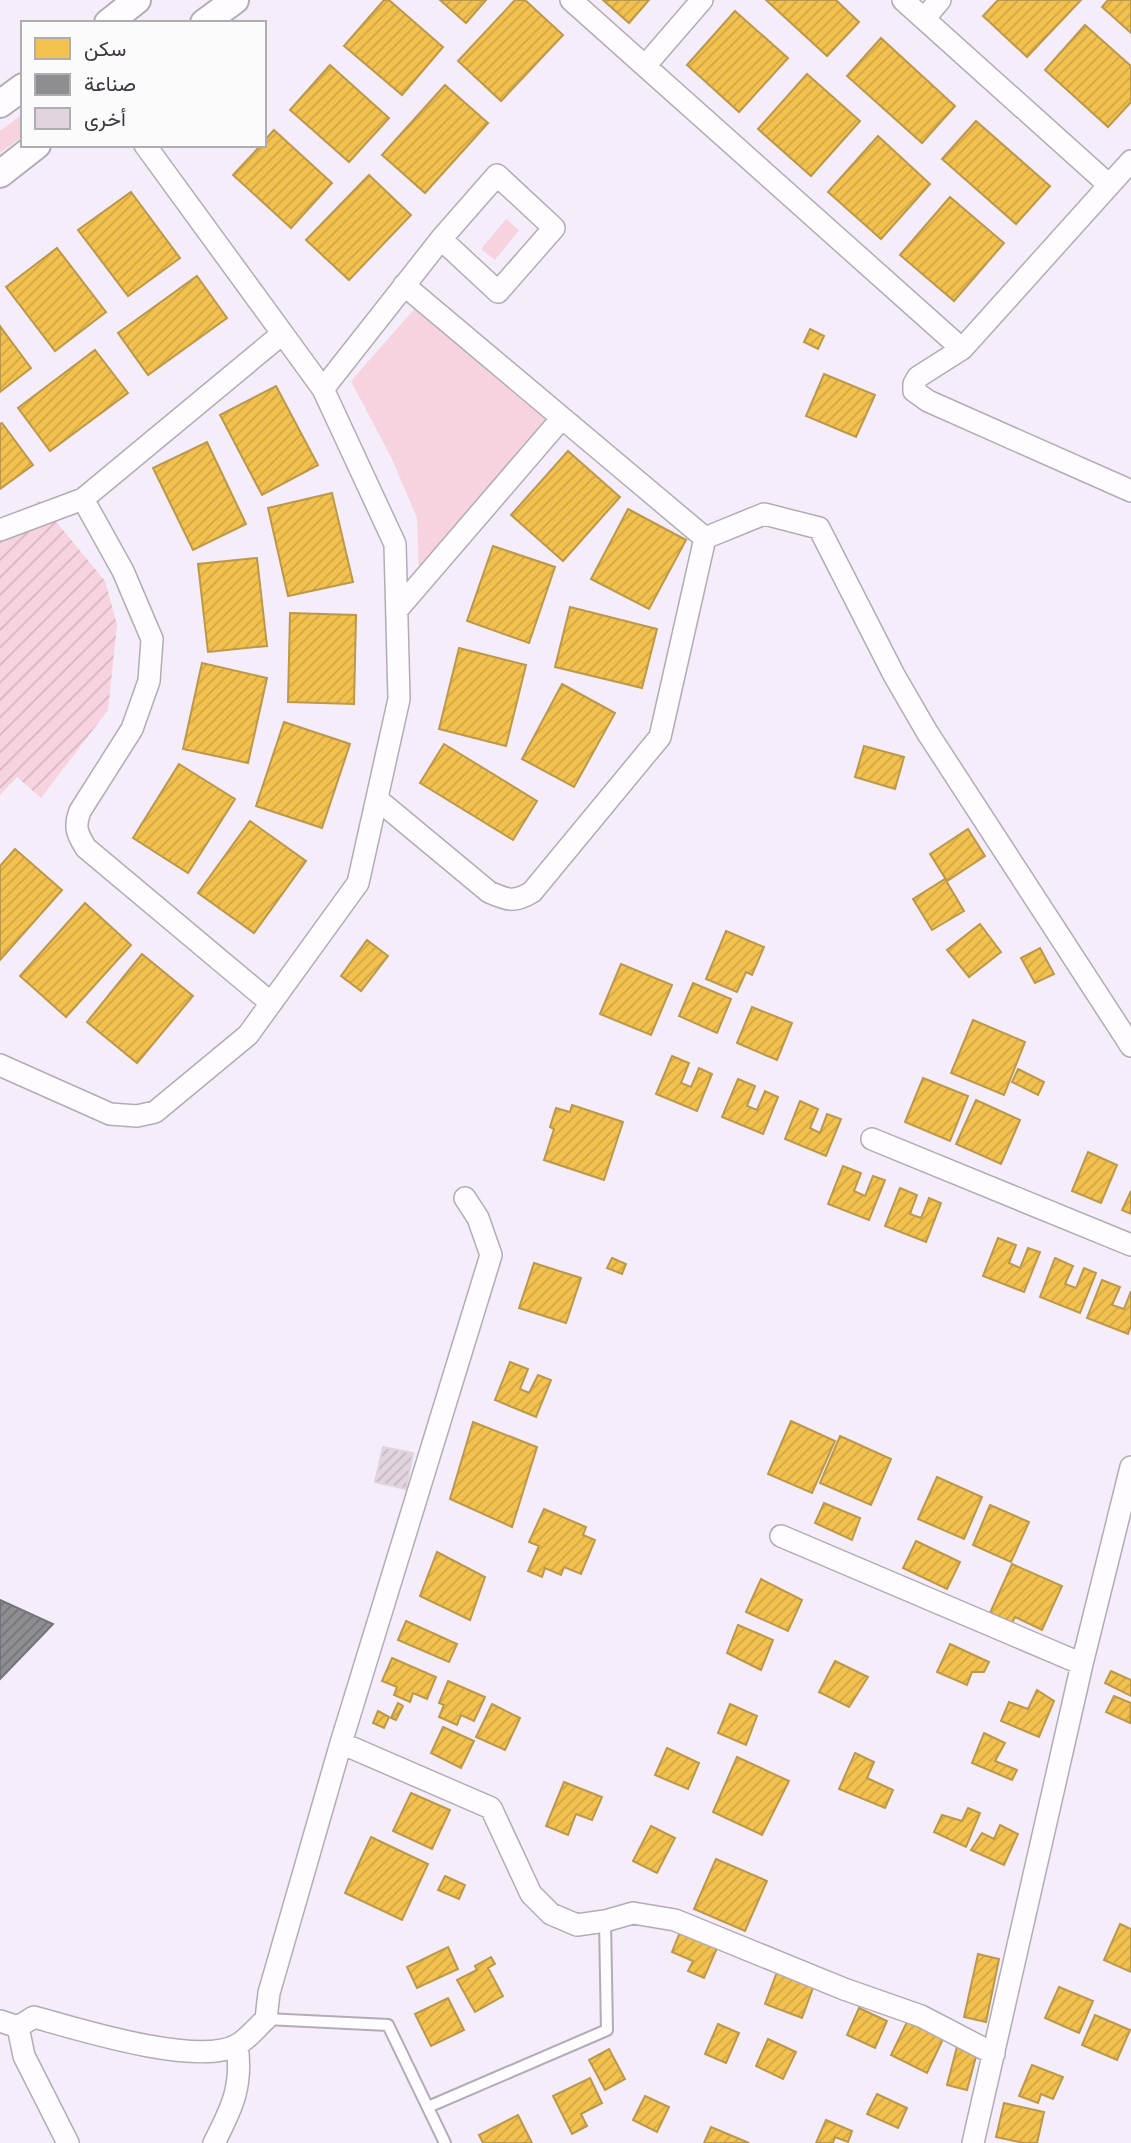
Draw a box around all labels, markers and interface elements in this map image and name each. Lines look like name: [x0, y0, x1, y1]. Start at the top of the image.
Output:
legend: [21, 21, 266, 147]
text: سكن: [84, 36, 126, 62]
text: صناعة: [84, 71, 136, 97]
text: أخرى: [84, 106, 126, 132]

